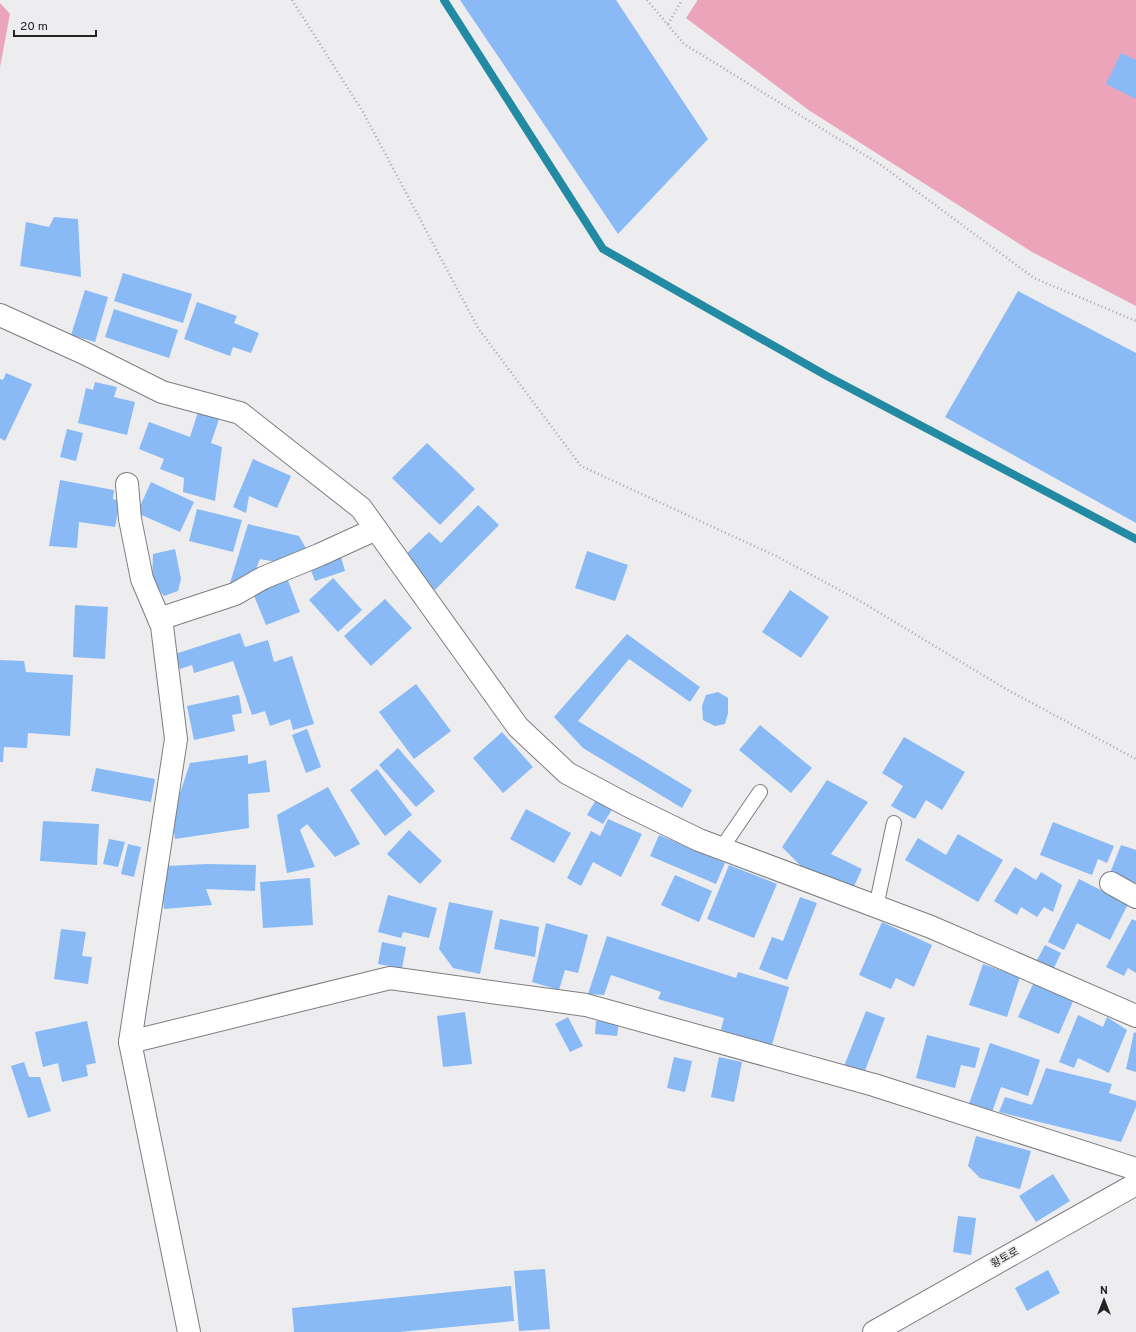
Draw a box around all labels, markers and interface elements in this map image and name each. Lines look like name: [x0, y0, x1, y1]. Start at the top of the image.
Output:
scale bar: [14, 12, 96, 38]
text: 20 m: [20, 19, 48, 35]
street label: 황토로: [988, 1245, 1022, 1271]
north arrow: [1084, 1280, 1124, 1320]
text: N: [1100, 1284, 1108, 1298]

